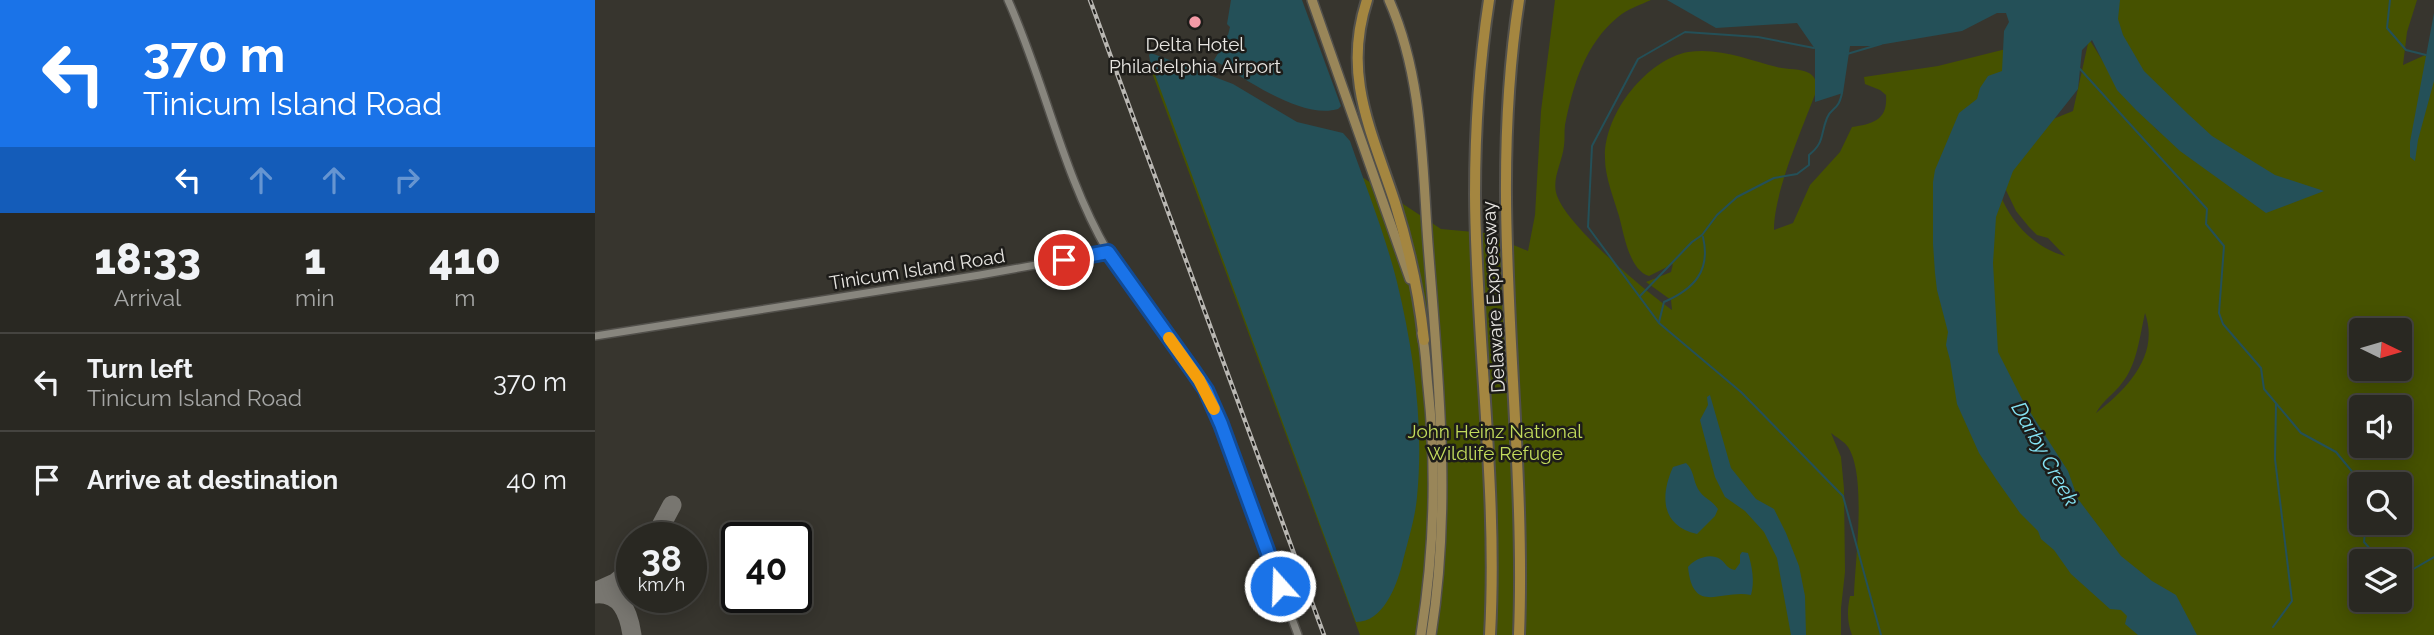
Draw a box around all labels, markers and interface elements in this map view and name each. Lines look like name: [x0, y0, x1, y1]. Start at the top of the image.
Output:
marker: Delta Hotel Philadelphia Airport: [1187, 14, 1203, 30]
text: 370 m: [143, 26, 285, 83]
icon: left: [28, 28, 119, 119]
place label: Delta Hotel Philadelphia Airport: [1109, 33, 1282, 77]
text: Tinicum Island Road: [143, 85, 442, 122]
icon: left: [169, 161, 207, 199]
icon: ahead: [242, 161, 280, 199]
icon: ahead: [315, 161, 353, 199]
icon: right: [388, 161, 426, 199]
street label: Delaware Expressway: [1477, 201, 1509, 393]
pin: [1034, 230, 1094, 290]
text: 18:33: [94, 235, 201, 284]
text: 1: [304, 235, 326, 284]
text: 410: [429, 235, 501, 284]
icon: arrive: [1045, 241, 1083, 279]
street label: Tinicum Island Road: [828, 244, 1006, 294]
text: Arrival: [114, 284, 181, 311]
text: min: [295, 284, 335, 311]
text: m: [454, 284, 475, 311]
north arrow: [2349, 318, 2411, 382]
map controls: [2349, 318, 2412, 612]
text: Turn left: [87, 354, 193, 384]
icon: left: [28, 363, 66, 401]
text: 370 m: [493, 367, 567, 397]
text: Tinicum Island Road: [87, 384, 302, 411]
button: sound: [2349, 395, 2412, 458]
water label: Darby Creek: [2006, 397, 2084, 510]
park label: John Heinz National Wildlife Refuge: [1408, 420, 1583, 464]
icon: arrive: [28, 461, 66, 499]
text: Arrive at destination: [87, 465, 338, 495]
text: 40 m: [506, 465, 567, 495]
button: search: [2349, 472, 2412, 535]
speed limit sign: 40: [721, 522, 812, 613]
text: 38: [641, 538, 682, 579]
position arrow: [1243, 549, 1317, 623]
button: layers: [2349, 549, 2412, 612]
text: km/h: [638, 574, 685, 595]

